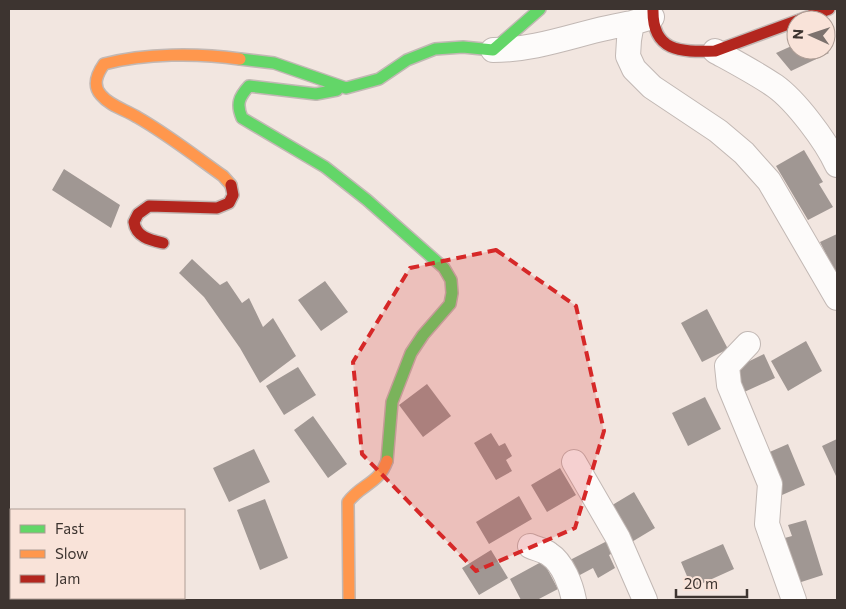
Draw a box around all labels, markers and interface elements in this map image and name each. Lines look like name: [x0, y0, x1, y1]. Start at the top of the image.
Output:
north arrow: [786, 10, 836, 60]
text: N: [789, 29, 806, 40]
legend: [10, 509, 185, 599]
text: Fast: [55, 519, 84, 537]
text: Slow: [55, 544, 88, 562]
scale bar: [676, 566, 747, 598]
text: Jam: [55, 569, 80, 587]
text: 20 m: [684, 574, 718, 592]

